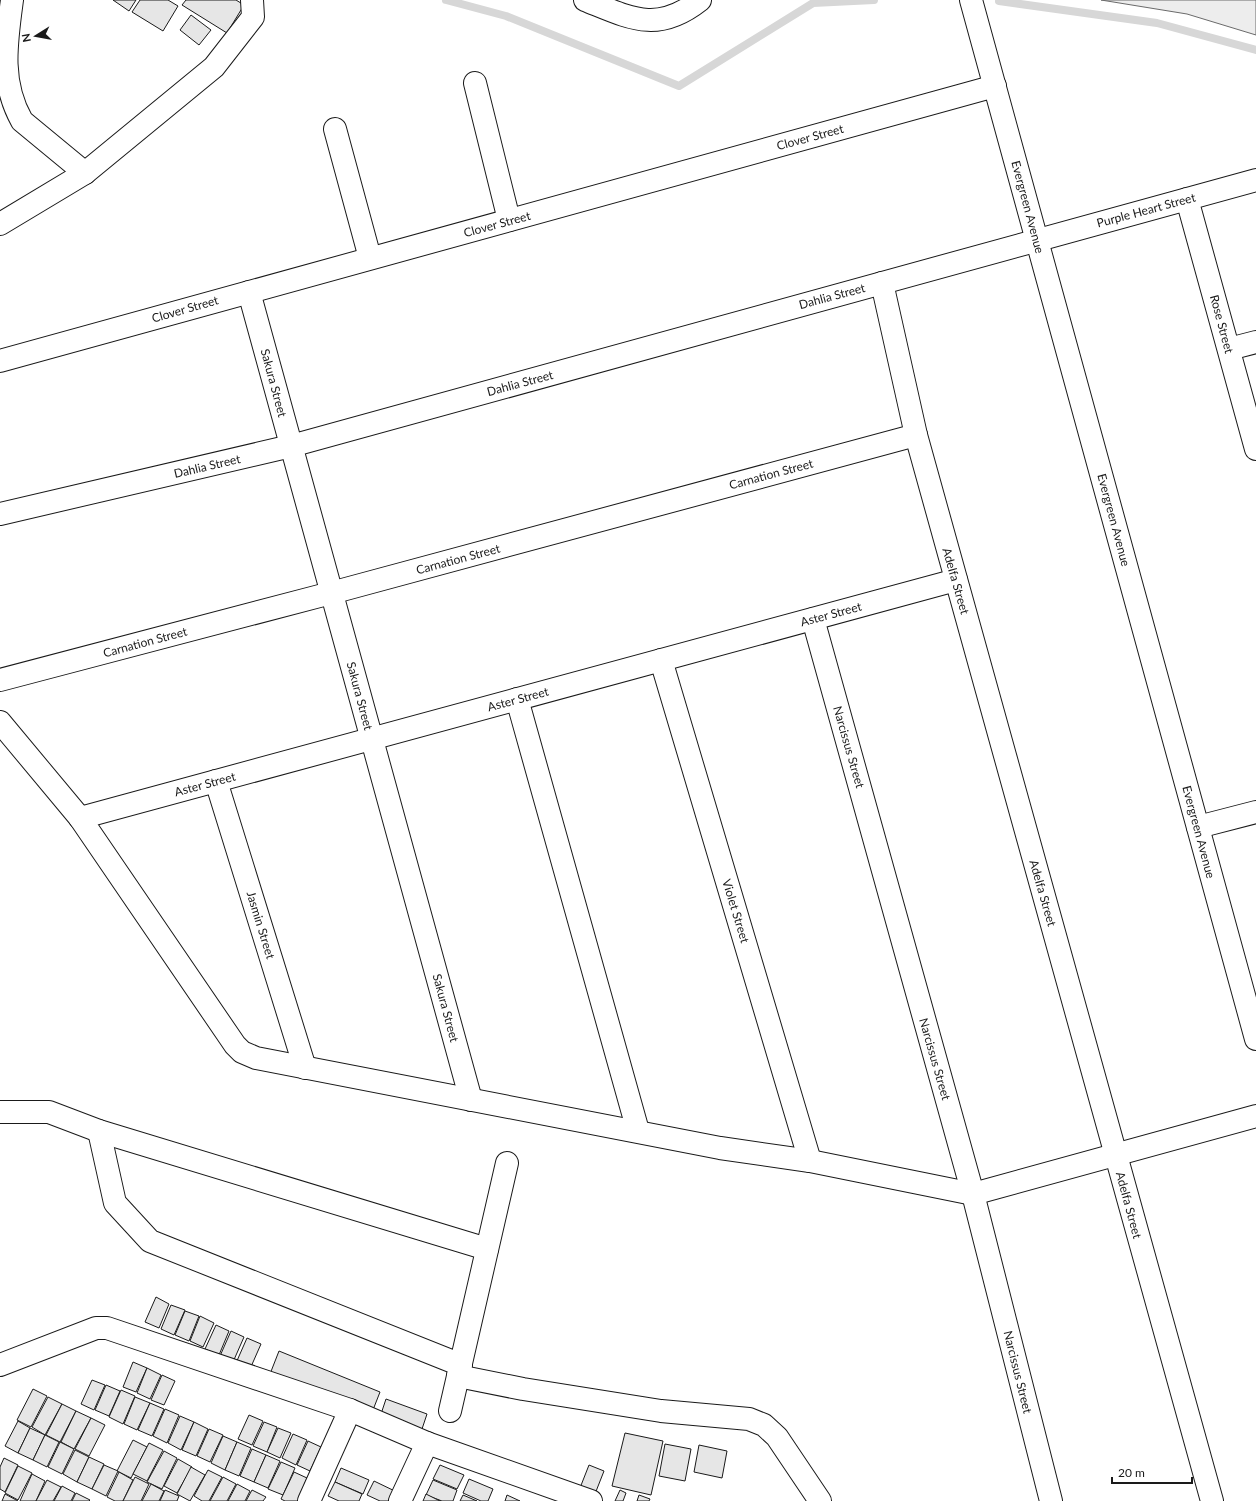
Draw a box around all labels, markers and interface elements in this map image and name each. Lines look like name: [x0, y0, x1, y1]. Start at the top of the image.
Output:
north arrow: [16, 16, 56, 56]
text: N: [19, 33, 33, 43]
street label: Clover Street: [775, 121, 846, 153]
street label: Evergreen Avenue: [1008, 159, 1048, 255]
street label: Purple Heart Street: [1095, 189, 1198, 230]
street label: Clover Street: [462, 208, 533, 240]
street label: Dahlia Street: [797, 280, 867, 312]
street label: Clover Street: [150, 292, 221, 326]
street label: Rose Street: [1207, 293, 1237, 356]
street label: Sakura Street: [258, 347, 290, 419]
street label: Dahlia Street: [485, 367, 555, 399]
street label: Dahlia Street: [172, 451, 242, 481]
street label: Carnation Street: [727, 455, 815, 492]
street label: Evergreen Avenue: [1094, 472, 1134, 568]
street label: Carnation Street: [414, 540, 502, 577]
street label: Adelfa Street: [939, 546, 973, 617]
street label: Aster Street: [799, 598, 864, 629]
street label: Carnation Street: [101, 623, 189, 660]
street label: Sakura Street: [344, 660, 376, 732]
street label: Aster Street: [486, 683, 551, 714]
street label: Narcissus Street: [830, 704, 868, 790]
street label: Aster Street: [173, 768, 238, 799]
street label: Evergreen Avenue: [1179, 784, 1219, 880]
street label: Adelfa Street: [1026, 858, 1060, 929]
street label: Violet Street: [719, 877, 753, 945]
street label: Jasmin Street: [244, 889, 279, 961]
street label: Sakura Street: [430, 972, 462, 1044]
street label: Narcissus Street: [916, 1016, 954, 1102]
street label: Adelfa Street: [1113, 1170, 1145, 1241]
street label: Narcissus Street: [1000, 1329, 1036, 1416]
scale bar: [1112, 1459, 1192, 1485]
text: 20 m: [1118, 1465, 1145, 1480]

